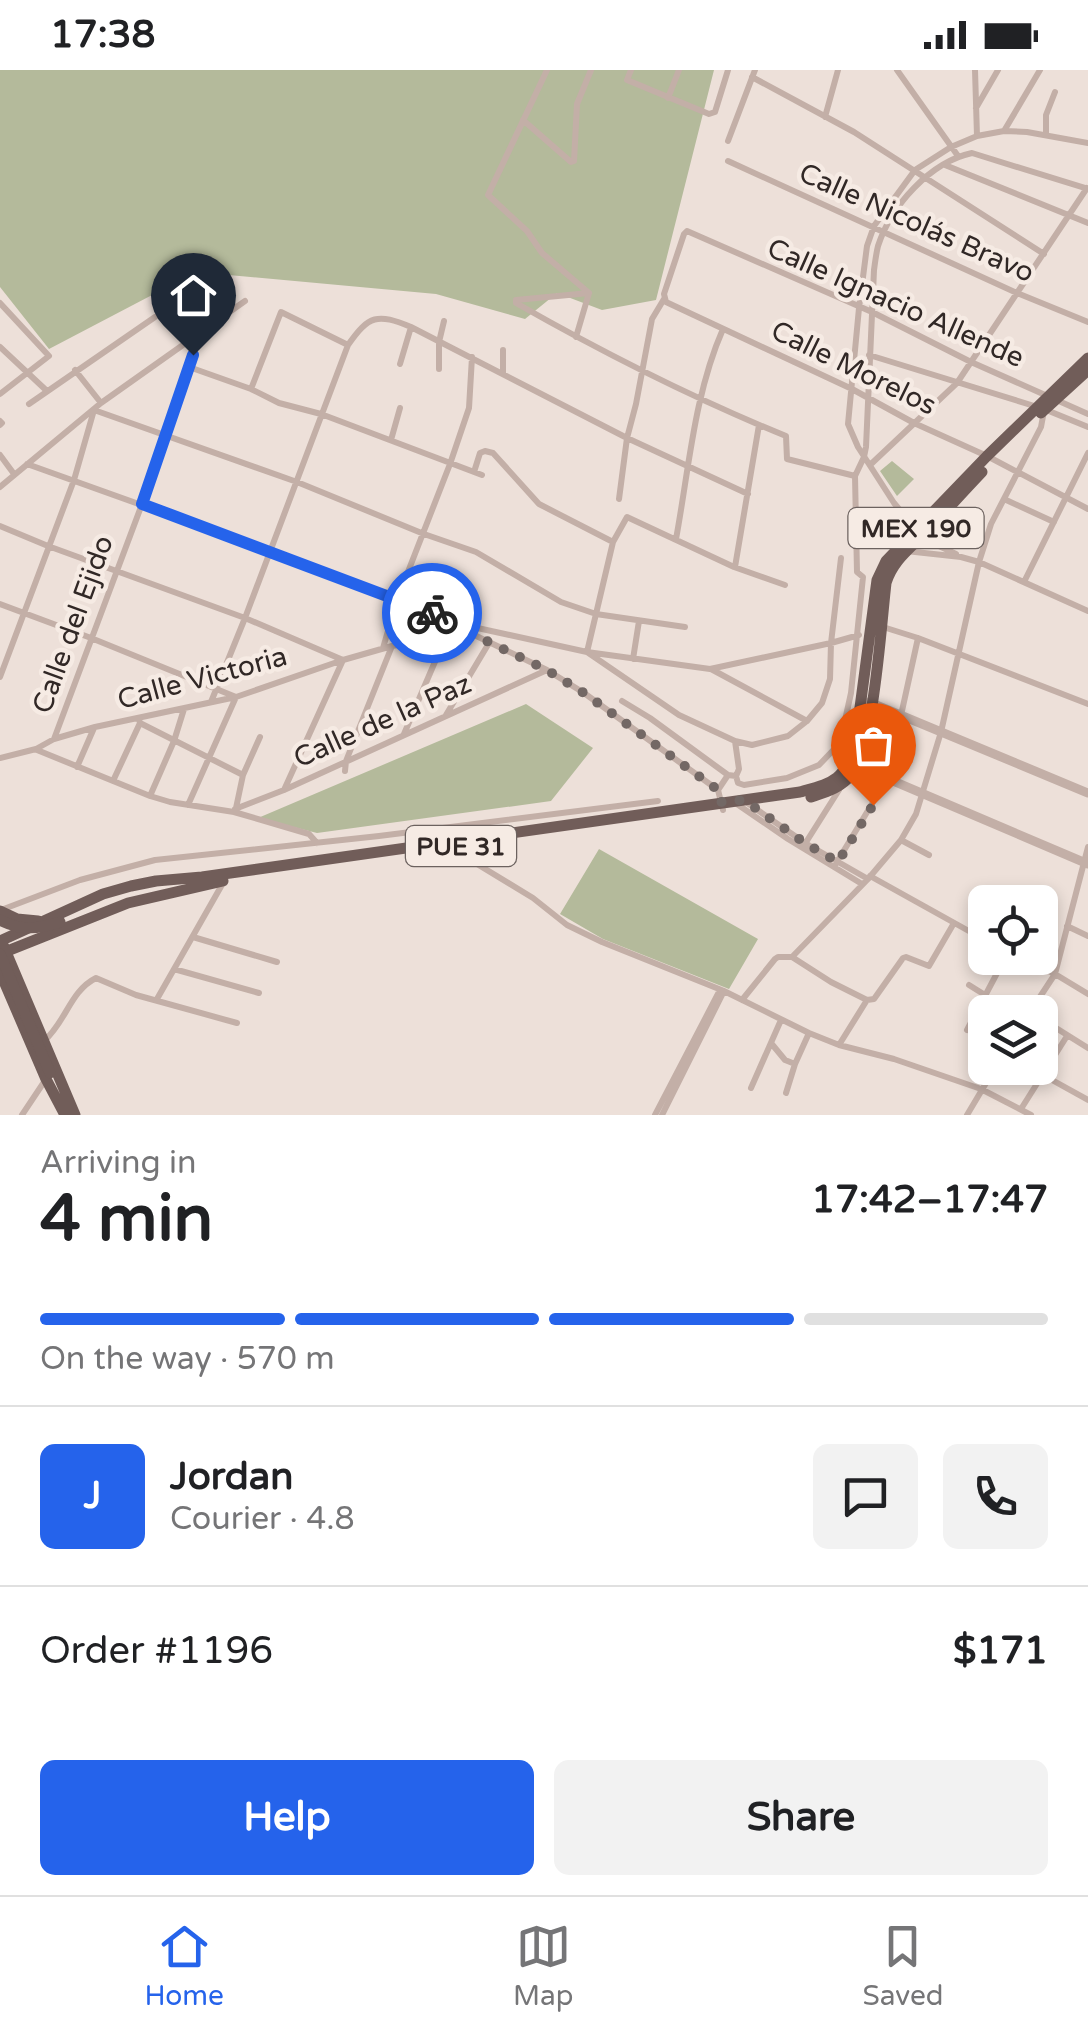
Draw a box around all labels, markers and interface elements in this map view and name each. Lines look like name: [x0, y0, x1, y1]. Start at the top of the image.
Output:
text: 17:38: [50, 12, 155, 58]
street label: Calle Nicolás Bravo: [794, 156, 1039, 290]
street label: Calle Ignacio Allende: [762, 231, 1029, 375]
pin: [151, 253, 236, 356]
icon: home: [166, 268, 221, 323]
street label: Calle Morelos: [765, 313, 942, 423]
road number: MEX 190: [848, 508, 984, 548]
street label: Calle del Ejido: [25, 531, 121, 718]
courier: [382, 563, 482, 663]
icon: bike: [405, 586, 460, 641]
street label: Calle Victoria: [114, 639, 291, 717]
street label: Calle de la Paz: [288, 667, 476, 775]
pin: [831, 703, 916, 806]
icon: bag: [846, 718, 901, 773]
road number: PUE 31: [406, 826, 516, 866]
map controls: [968, 885, 1058, 1085]
button: locate: [968, 885, 1058, 975]
button: layers: [968, 995, 1058, 1085]
text: Arriving in: [40, 1144, 197, 1182]
text: 17:42–17:47: [811, 1177, 1048, 1223]
text: 4 min: [40, 1180, 213, 1259]
text: On the way · 570 m: [40, 1340, 335, 1378]
button: chat: [813, 1444, 918, 1549]
button: phone: [943, 1444, 1048, 1549]
text: Jordan: [170, 1454, 293, 1500]
text: J: [84, 1473, 101, 1519]
text: Courier · 4.8: [170, 1500, 355, 1538]
text: Order #1196: [40, 1628, 273, 1674]
text: $171: [953, 1628, 1048, 1674]
button: Help: [40, 1760, 534, 1875]
button: Share: [554, 1760, 1048, 1875]
tab: Home: [145, 1919, 224, 2013]
tab: Map: [513, 1919, 573, 2013]
tab: Saved: [863, 1919, 943, 2013]

